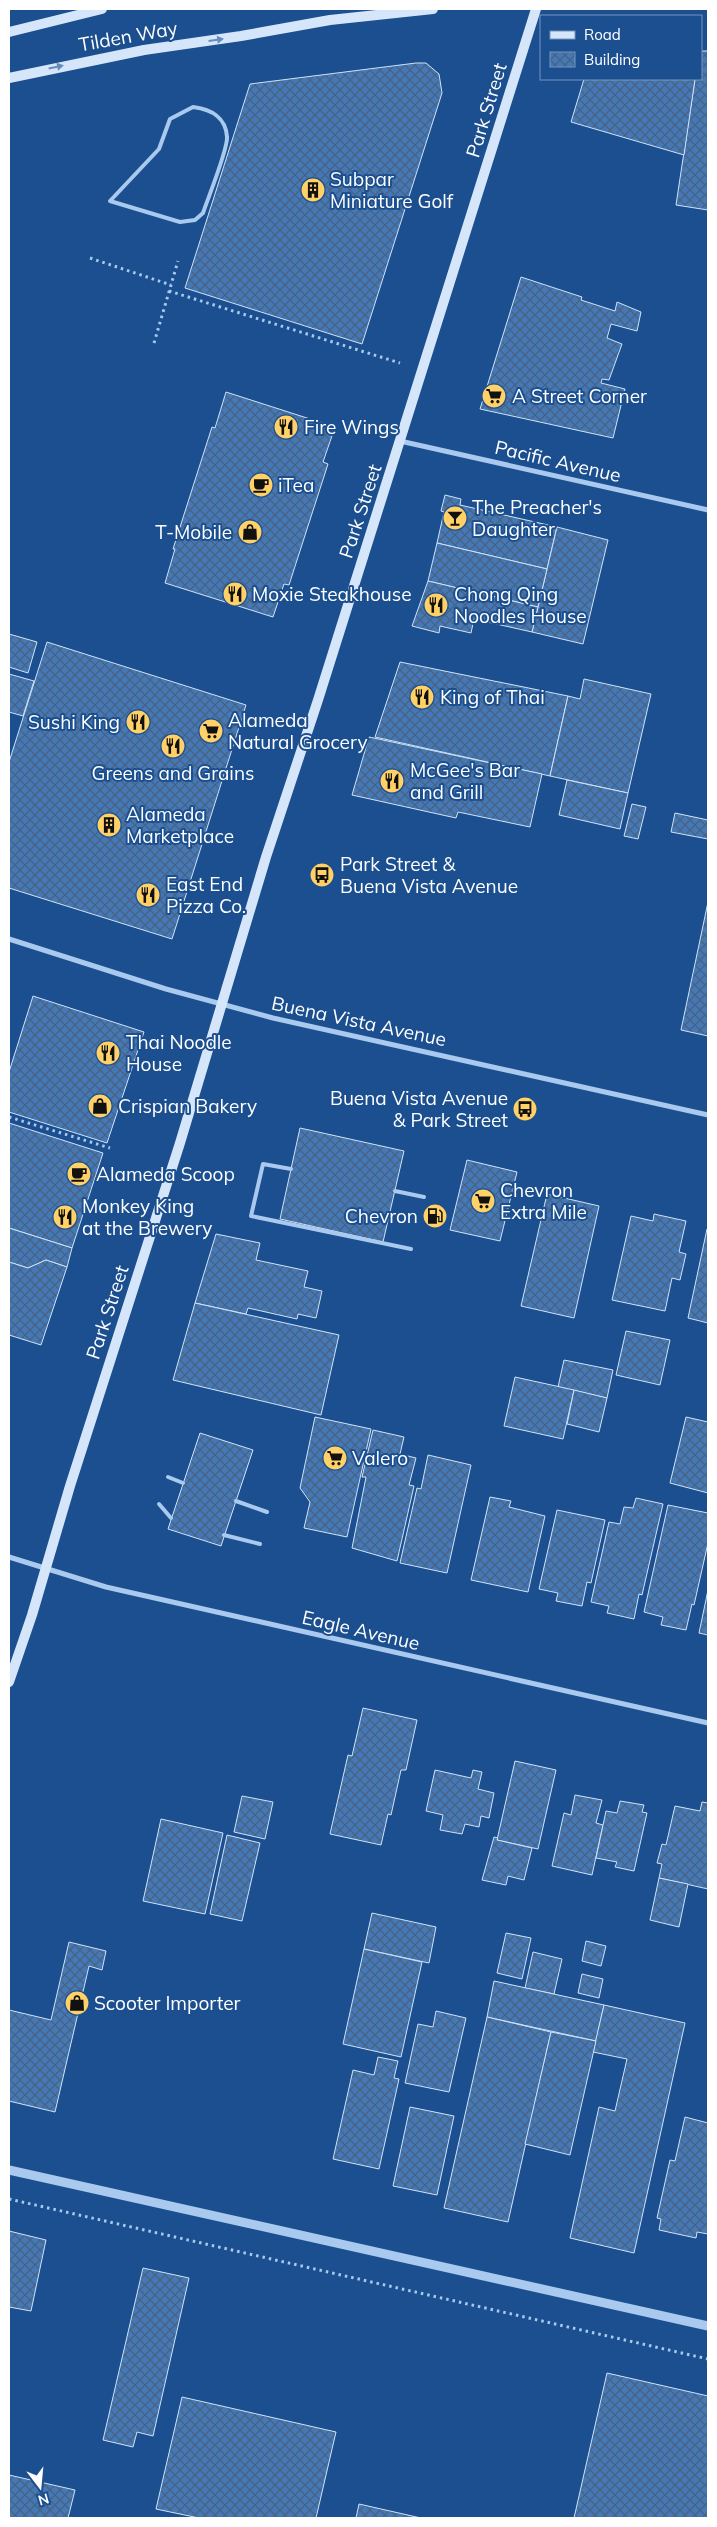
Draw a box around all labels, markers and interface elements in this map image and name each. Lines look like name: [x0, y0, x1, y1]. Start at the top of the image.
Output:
legend: [540, 15, 702, 80]
street label: Tilden Way: [77, 16, 179, 56]
text: Road: [584, 25, 621, 44]
one-way arrow: [209, 35, 225, 43]
text: Building: [584, 50, 640, 69]
street label: Park Street: [460, 60, 512, 160]
one-way arrow: [49, 63, 64, 71]
place label: Subpar Miniature Golf: [330, 167, 454, 213]
building icon: Subpar Miniature Golf: [300, 177, 326, 203]
supermarket icon: A Street Corner: [481, 383, 507, 409]
place label: A Street Corner: [512, 384, 647, 408]
restaurant icon: Fire Wings: [273, 414, 299, 440]
place label: Fire Wings: [304, 415, 399, 439]
street label: Pacific Avenue: [493, 435, 623, 487]
street label: Park Street: [334, 461, 387, 561]
cafe icon: iTea: [248, 472, 274, 498]
place label: iTea: [278, 473, 314, 497]
place label: The Preacher's Daughter: [472, 495, 602, 541]
bar icon: The Preacher's Daughter: [442, 505, 468, 531]
shop icon: T-Mobile: [237, 519, 263, 545]
place label: T-Mobile: [155, 520, 232, 544]
restaurant icon: Moxie Steakhouse: [222, 581, 248, 607]
place label: Moxie Steakhouse: [252, 582, 412, 606]
place label: Chong Qing Noodles House: [454, 582, 587, 628]
restaurant icon: Chong Qing Noodles House: [423, 592, 449, 618]
restaurant icon: King of Thai: [409, 684, 435, 710]
place label: King of Thai: [440, 685, 545, 709]
place label: Alameda Natural Grocery: [228, 708, 368, 754]
restaurant icon: Sushi King: [125, 709, 151, 735]
place label: Sushi King: [28, 710, 120, 734]
supermarket icon: Alameda Natural Grocery: [198, 718, 224, 744]
restaurant icon: Greens and Grains: [160, 733, 186, 759]
place label: McGee's Bar and Grill: [410, 758, 520, 804]
place label: Greens and Grains: [92, 761, 254, 785]
restaurant icon: McGee's Bar and Grill: [379, 768, 405, 794]
place label: Alameda Marketplace: [126, 802, 234, 848]
building icon: Alameda Marketplace: [96, 812, 122, 838]
place label: Park Street & Buena Vista Avenue: [340, 852, 518, 898]
bus stop icon: Park Street & Buena Vista Avenue: [309, 862, 335, 888]
place label: East End Pizza Co.: [166, 872, 246, 918]
restaurant icon: East End Pizza Co.: [135, 882, 161, 908]
street label: Buena Vista Avenue: [269, 991, 449, 1051]
place label: Thai Noodle House: [126, 1030, 232, 1076]
restaurant icon: Thai Noodle House: [95, 1040, 121, 1066]
place label: Buena Vista Avenue & Park Street: [330, 1086, 508, 1132]
shop icon: Crispian Bakery: [87, 1093, 113, 1119]
place label: Crispian Bakery: [118, 1094, 257, 1118]
bus stop icon: Buena Vista Avenue & Park Street: [512, 1096, 538, 1122]
cafe icon: Alameda Scoop: [66, 1161, 92, 1187]
place label: Alameda Scoop: [96, 1162, 235, 1186]
place label: Chevron Extra Mile: [500, 1178, 587, 1224]
supermarket icon: Chevron Extra Mile: [470, 1188, 496, 1214]
place label: Monkey King at the Brewery: [82, 1194, 212, 1240]
fuel station icon: Chevron: [422, 1203, 448, 1229]
restaurant icon: Monkey King at the Brewery: [52, 1204, 78, 1230]
place label: Chevron: [345, 1204, 418, 1228]
street label: Park Street: [81, 1262, 134, 1362]
supermarket icon: Valero: [322, 1445, 348, 1471]
place label: Valero: [352, 1446, 408, 1470]
street label: Eagle Avenue: [300, 1605, 422, 1655]
shop icon: Scooter Importer: [64, 1990, 90, 2016]
place label: Scooter Importer: [94, 1991, 241, 2015]
north arrow: [15, 2462, 65, 2512]
text: N: [36, 2489, 51, 2510]

